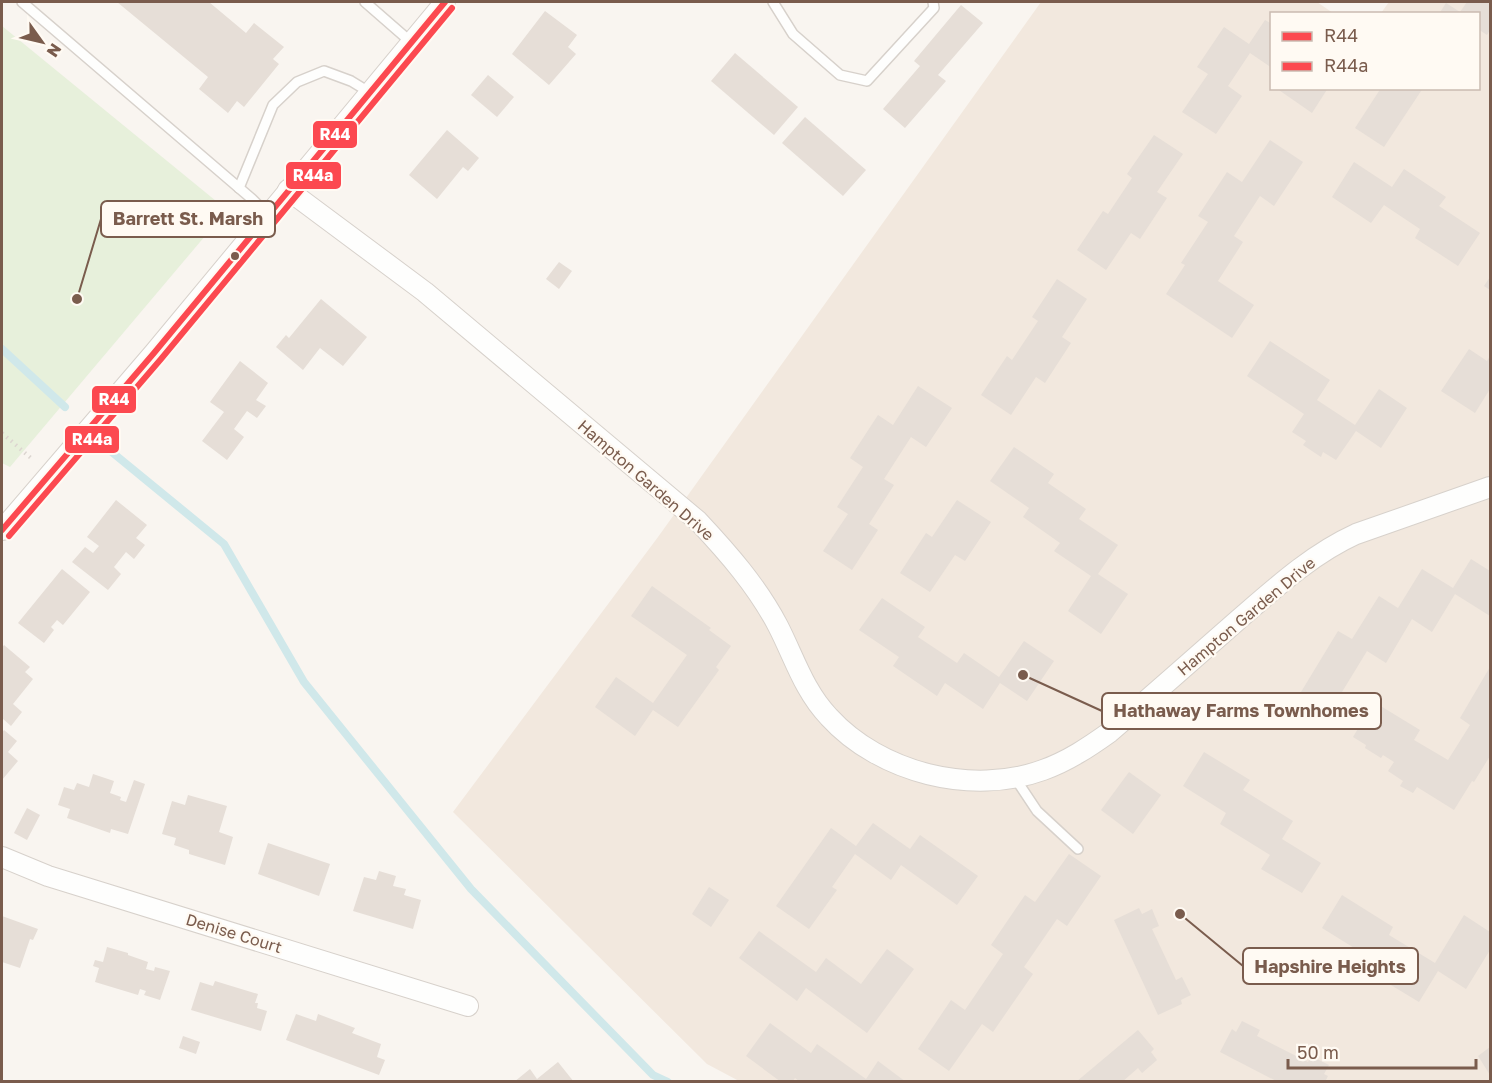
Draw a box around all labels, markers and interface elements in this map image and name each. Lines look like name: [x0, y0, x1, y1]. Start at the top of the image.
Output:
north arrow: [12, 12, 72, 72]
legend: [1270, 12, 1480, 90]
text: R44: [1324, 24, 1358, 46]
text: N: [43, 40, 66, 61]
text: R44a: [1324, 54, 1368, 76]
line badge: R44: [312, 120, 358, 149]
text: R44: [319, 124, 351, 144]
line badge: R44a: [285, 161, 342, 190]
text: R44a: [293, 165, 333, 185]
callout: Barrett St. Marsh: [101, 201, 275, 237]
text: Barrett St. Marsh: [113, 207, 263, 229]
unlabelled marker: [229, 250, 241, 262]
line badge: R44: [91, 385, 137, 414]
text: R44: [98, 389, 130, 409]
street label: Hampton Garden Drive: [574, 415, 718, 545]
line badge: R44a: [64, 425, 120, 454]
text: R44a: [72, 429, 112, 449]
street label: Hampton Garden Drive: [1173, 552, 1319, 680]
callout: Hathaway Farms Townhomes: [1102, 693, 1381, 729]
text: Hathaway Farms Townhomes: [1113, 699, 1369, 721]
street label: Denise Court: [184, 909, 284, 957]
callout: Hapshire Heights: [1243, 948, 1418, 984]
text: Hapshire Heights: [1254, 955, 1406, 977]
scale bar: [1288, 1032, 1476, 1070]
text: 50 m: [1297, 1041, 1339, 1063]

